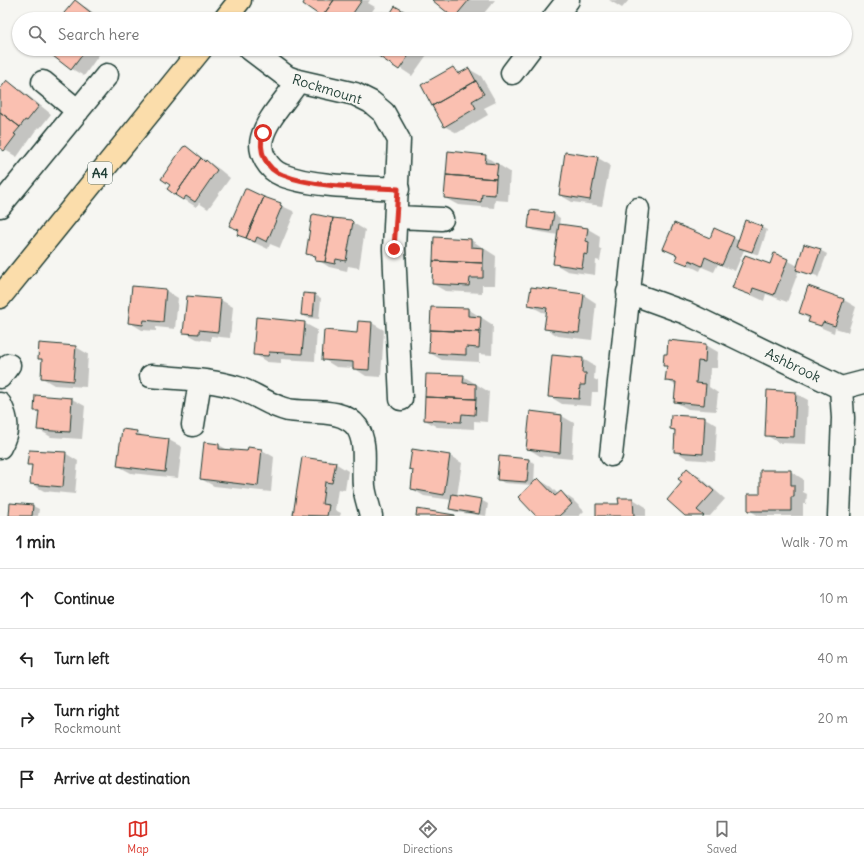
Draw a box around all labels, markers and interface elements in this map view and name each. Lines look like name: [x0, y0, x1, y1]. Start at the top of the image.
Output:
search box: [12, 12, 852, 56]
icon: search: [26, 23, 48, 45]
text: Search here: [58, 25, 139, 44]
street label: Rockmount: [290, 70, 364, 108]
route start: [254, 124, 272, 142]
road number: A4: [88, 162, 112, 184]
route end: [385, 240, 403, 258]
street label: Ashbrook: [762, 344, 824, 386]
text: 1 min: [16, 531, 55, 553]
text: Walk · 70 m: [781, 534, 848, 551]
icon: ahead: [16, 588, 38, 610]
text: Continue: [54, 589, 115, 608]
text: 10 m: [820, 590, 848, 607]
icon: left: [16, 648, 38, 670]
text: Turn left: [54, 649, 109, 668]
text: 40 m: [817, 650, 848, 667]
text: Turn right: [54, 701, 119, 720]
icon: right: [16, 708, 38, 730]
text: 20 m: [818, 710, 848, 727]
text: Rockmount: [54, 720, 121, 737]
icon: arrive: [16, 768, 38, 790]
text: Arrive at destination: [54, 769, 190, 788]
tab: Map: [127, 818, 149, 856]
tab: Directions: [403, 818, 453, 856]
tab: Saved: [707, 818, 737, 856]

